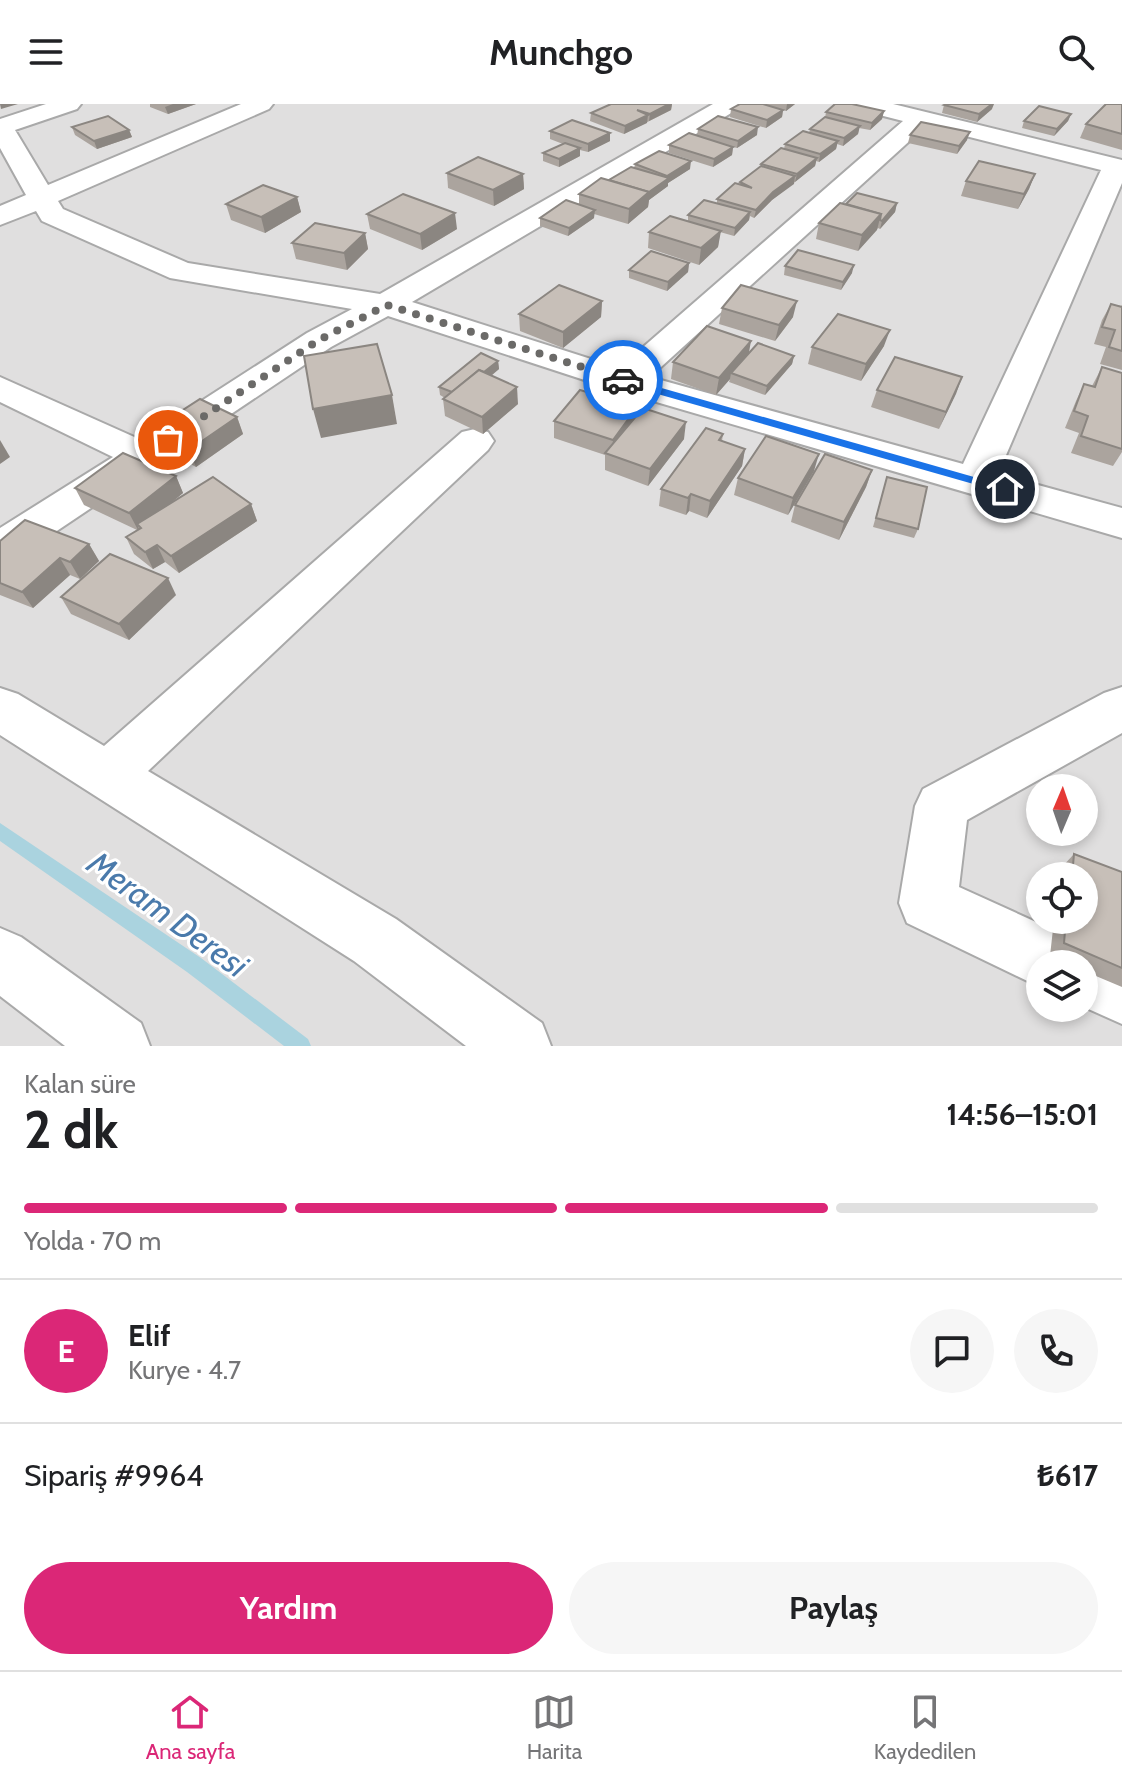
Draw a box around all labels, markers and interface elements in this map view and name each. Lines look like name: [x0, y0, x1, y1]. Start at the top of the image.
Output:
icon: menu: [24, 30, 68, 74]
text: Munchgo: [489, 30, 633, 74]
icon: search: [1054, 30, 1098, 74]
courier: [583, 340, 663, 420]
icon: car: [601, 358, 645, 402]
pin: [134, 406, 202, 474]
icon: bag: [146, 418, 190, 462]
pin: [971, 455, 1039, 523]
icon: home: [983, 467, 1027, 511]
north arrow: [1026, 774, 1098, 846]
map controls: [1026, 774, 1098, 1022]
water label: Meram Deresi: [79, 841, 257, 987]
button: locate: [1026, 862, 1098, 934]
button: layers: [1026, 950, 1098, 1022]
text: Kalan süre: [24, 1068, 136, 1100]
text: 14:56–15:01: [946, 1096, 1098, 1133]
text: 2 dk: [24, 1098, 118, 1161]
text: Yolda · 70 m: [24, 1225, 161, 1257]
button: chat: [910, 1309, 994, 1393]
button: phone: [1014, 1309, 1098, 1393]
text: Elif: [128, 1317, 170, 1354]
text: E: [57, 1333, 75, 1370]
text: Kurye · 4.7: [128, 1354, 241, 1386]
text: Sipariş #9964: [24, 1457, 204, 1494]
text: ₺617: [1037, 1457, 1098, 1494]
button: Yardım: [24, 1562, 553, 1654]
button: Paylaş: [569, 1562, 1098, 1654]
tab: Ana sayfa: [146, 1690, 235, 1765]
tab: Harita: [527, 1690, 582, 1765]
tab: Kaydedilen: [874, 1690, 976, 1765]

